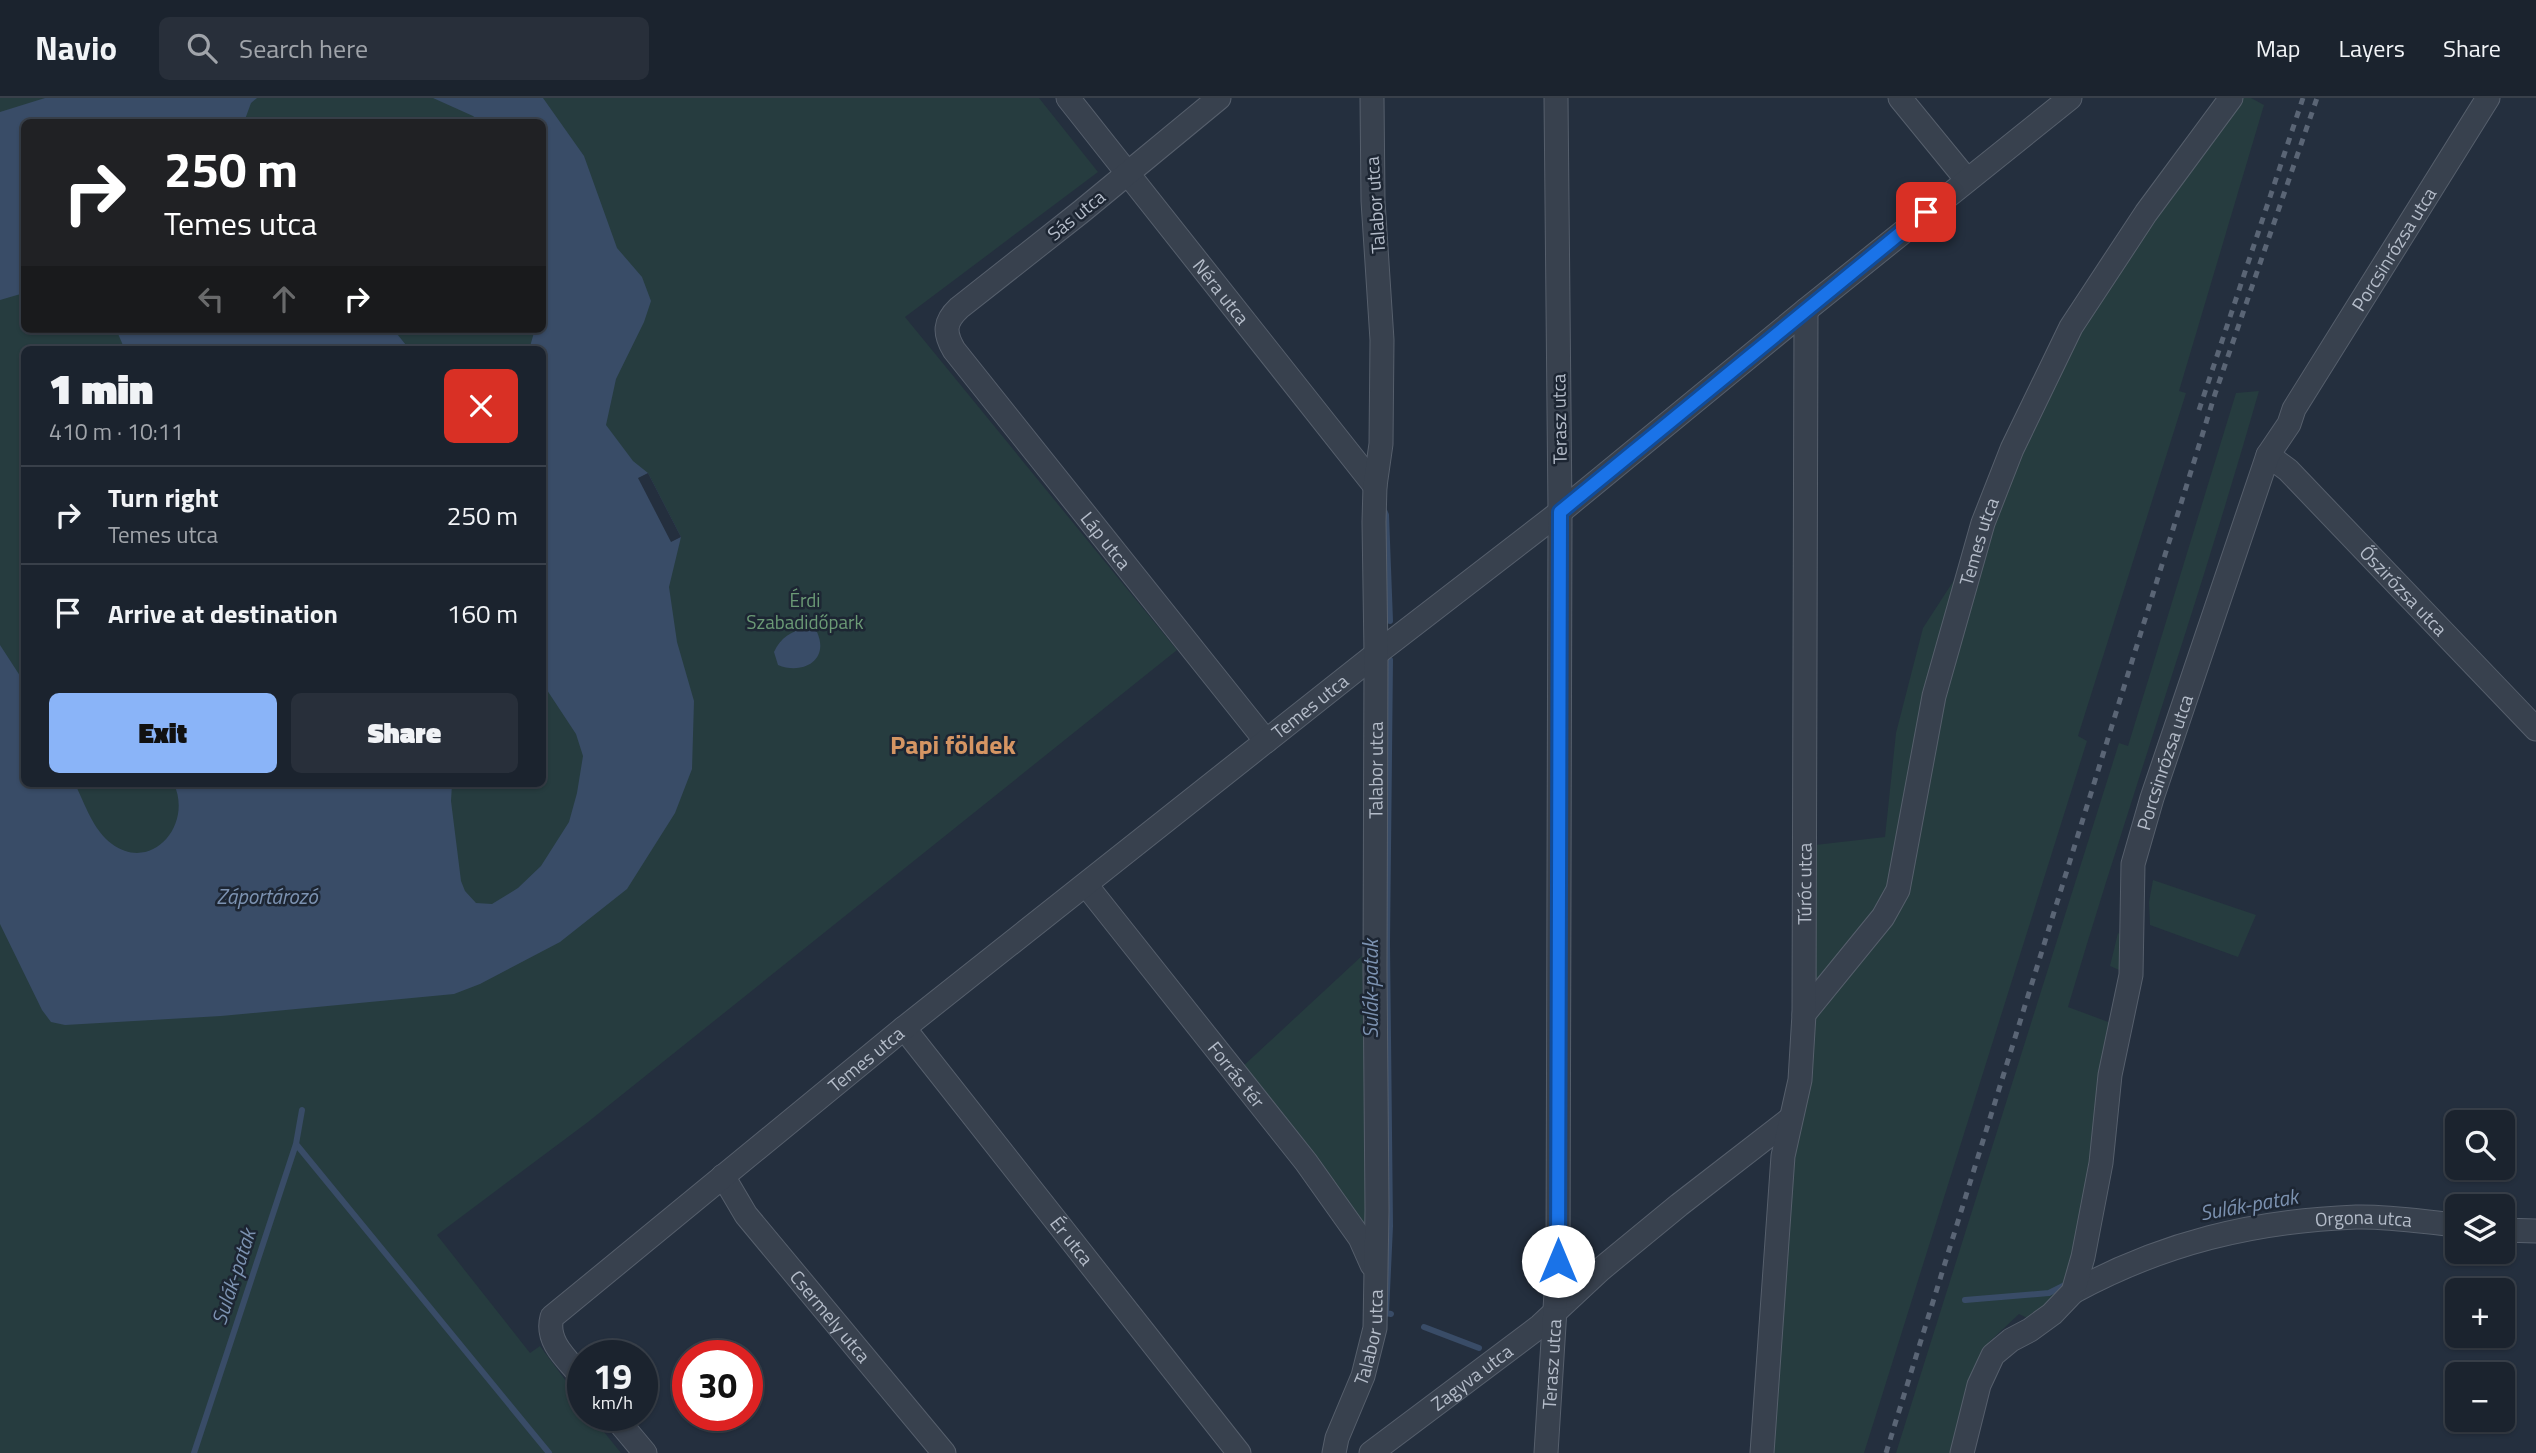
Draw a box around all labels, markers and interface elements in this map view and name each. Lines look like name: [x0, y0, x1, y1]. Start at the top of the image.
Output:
search box: [159, 17, 649, 80]
text: Navio: [35, 23, 117, 73]
icon: search: [183, 29, 221, 67]
text: Search here: [239, 29, 368, 68]
text: Map: [2256, 30, 2301, 66]
text: Layers: [2339, 30, 2405, 66]
text: Share: [2443, 30, 2501, 66]
text: 250 m: [164, 131, 298, 206]
icon: right: [49, 147, 140, 238]
street label: Talabor utca: [1357, 155, 1392, 254]
street label: Porcsinrózsa utca: [2344, 181, 2443, 316]
street label: Sás utca: [1040, 182, 1111, 247]
pin: [1896, 182, 1956, 242]
icon: arrive: [1907, 193, 1945, 231]
text: Temes utca: [164, 199, 317, 247]
street label: Néra utca: [1186, 252, 1257, 331]
icon: left: [192, 280, 230, 318]
icon: ahead: [265, 280, 303, 318]
icon: right: [338, 280, 376, 318]
text: 1 min: [49, 356, 153, 420]
button: close: [444, 369, 518, 443]
street label: Terasz utca: [1543, 373, 1574, 464]
text: 410 m · 10:11: [49, 414, 184, 449]
text: Turn right: [108, 478, 219, 517]
street label: Temes utca: [1951, 493, 2006, 589]
icon: right: [49, 496, 87, 534]
text: 250 m: [447, 496, 518, 535]
street label: Láp utca: [1074, 505, 1139, 576]
text: Temes utca: [108, 517, 218, 552]
street label: Őszirózsa utca: [2353, 538, 2455, 643]
park label: Érdi Szabadidőpark: [746, 585, 864, 636]
icon: arrive: [49, 594, 87, 632]
text: Arrive at destination: [108, 594, 338, 633]
text: 160 m: [447, 594, 518, 633]
street label: Temes utca: [1265, 666, 1355, 746]
street label: Porcsinrózsa utca: [2129, 690, 2200, 833]
button: Exit: [49, 693, 277, 773]
button: Share: [291, 693, 518, 773]
street label: Talabor utca: [1360, 721, 1390, 819]
district label: Papi földek: [890, 725, 1017, 764]
street label: Túróc utca: [1789, 842, 1818, 925]
water label: Záportározó: [216, 880, 319, 912]
water label: Sulák-patak: [1354, 937, 1386, 1039]
street label: Temes utca: [821, 1018, 910, 1099]
street label: Forrás tér: [1201, 1035, 1273, 1114]
map controls: [2445, 1110, 2515, 1432]
button: search: [2445, 1110, 2515, 1180]
water label: Sulák-patak: [2197, 1179, 2303, 1228]
button: layers: [2445, 1194, 2515, 1264]
street label: Orgona utca: [2314, 1202, 2414, 1234]
street label: Ér utca: [1043, 1210, 1101, 1272]
water label: Sulák-patak: [203, 1222, 264, 1329]
position arrow: [1521, 1224, 1595, 1298]
street label: Csermely utca: [783, 1263, 878, 1369]
button: +: [2445, 1278, 2515, 1348]
street label: Talabor utca: [1346, 1289, 1390, 1390]
street label: Terasz utca: [1534, 1318, 1568, 1410]
street label: Zagyva utca: [1424, 1336, 1519, 1417]
speed limit sign: 30: [672, 1340, 763, 1431]
text: 19: [593, 1349, 632, 1403]
button: −: [2445, 1362, 2515, 1432]
text: km/h: [592, 1389, 633, 1416]

